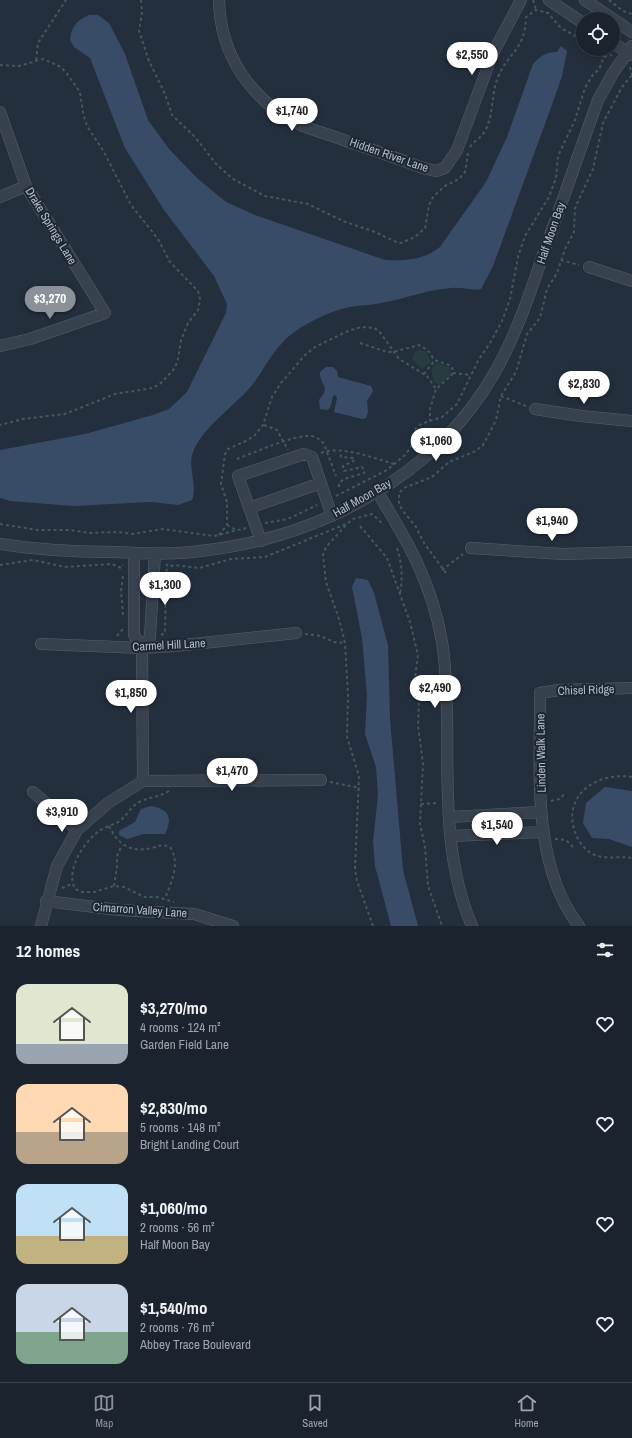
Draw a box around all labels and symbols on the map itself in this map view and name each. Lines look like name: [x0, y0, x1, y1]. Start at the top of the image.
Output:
pin: $2,550: [439, 42, 505, 76]
pin: $1,740: [259, 98, 325, 132]
street label: Hidden River Lane: [347, 134, 431, 176]
street label: Drake Springs Lane: [22, 184, 80, 268]
street label: Half Moon Bay: [533, 200, 569, 266]
pin: $3,270: [17, 286, 83, 320]
pin: $2,830: [551, 371, 617, 405]
pin: $1,060: [403, 428, 469, 462]
street label: Half Moon Bay: [330, 475, 394, 521]
pin: $1,940: [519, 508, 585, 542]
pin: $1,300: [132, 572, 198, 606]
street label: Carmel Hill Lane: [132, 635, 206, 655]
pin: $2,490: [402, 675, 468, 709]
pin: $1,850: [98, 680, 164, 714]
street label: Chisel Ridge: [557, 681, 615, 699]
street label: Linden Walk Lane: [532, 713, 550, 793]
pin: $1,470: [199, 758, 265, 792]
pin: $3,910: [29, 799, 95, 833]
pin: $1,540: [464, 812, 530, 846]
street label: Cimarron Valley Lane: [92, 899, 188, 921]

